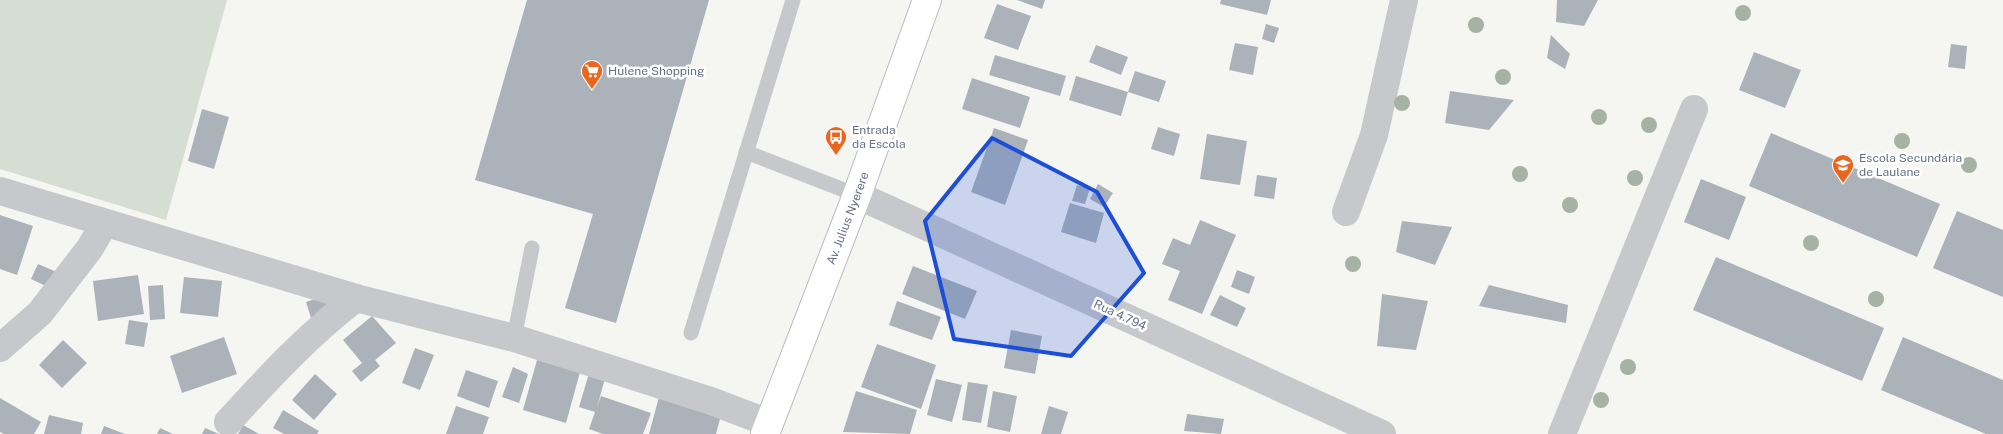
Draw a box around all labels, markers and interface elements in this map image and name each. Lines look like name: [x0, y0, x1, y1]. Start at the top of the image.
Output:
supermarket icon: Hulene Shopping: [580, 59, 604, 90]
place label: Hulene Shopping: [608, 64, 704, 78]
place label: Entrada da Escola: [852, 123, 906, 151]
bus stop icon: Entrada da Escola: [824, 125, 848, 156]
place label: Escola Secundária de Laulane: [1859, 151, 1962, 179]
school or university icon: Escola Secundária de Laulane: [1831, 153, 1855, 184]
street label: Av. Julius Nyerere: [824, 170, 872, 267]
street label: Rua 4.794: [1092, 297, 1149, 333]

